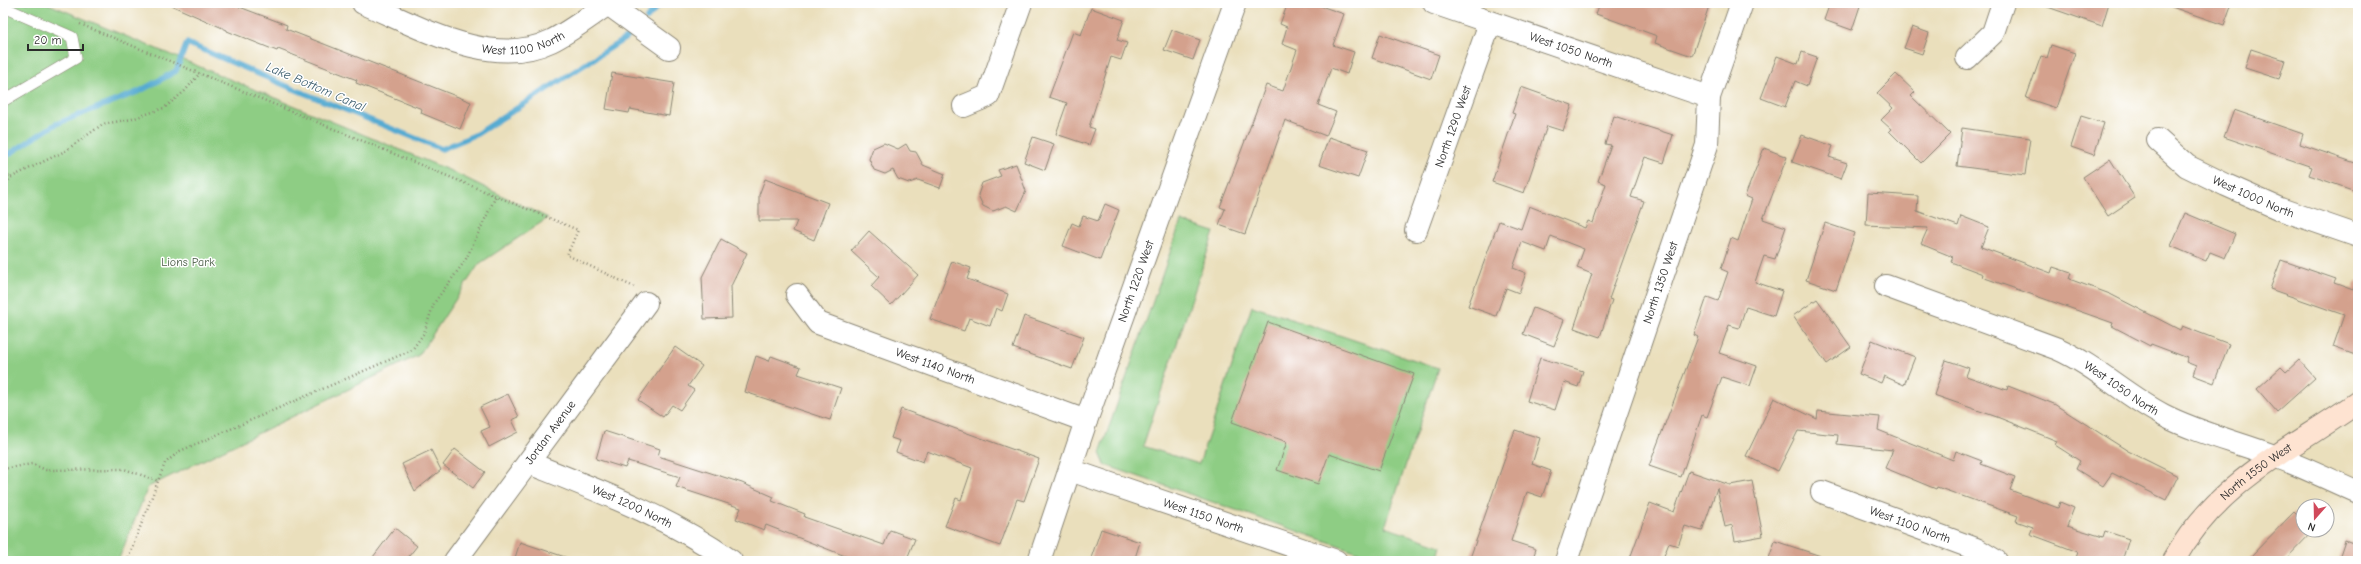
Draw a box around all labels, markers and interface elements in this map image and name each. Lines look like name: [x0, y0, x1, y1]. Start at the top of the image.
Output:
scale bar: [28, 26, 83, 52]
street label: West 1100 North: [481, 28, 567, 58]
street label: West 1050 North: [1528, 29, 1615, 71]
text: 20 m: [34, 33, 62, 47]
water label: Lake Bottom Canal: [264, 59, 368, 114]
street label: North 1290 West: [1432, 83, 1474, 169]
street label: West 1000 North: [2210, 172, 2296, 220]
street label: North 1220 West: [1115, 238, 1157, 324]
street label: North 1350 West: [1640, 239, 1681, 325]
park label: Lions Park: [161, 255, 215, 269]
street label: West 1140 North: [894, 345, 977, 387]
street label: West 1050 North: [2082, 358, 2161, 418]
street label: Jordan Avenue: [522, 398, 578, 467]
street label: North 1550 West: [2217, 440, 2295, 503]
street label: West 1200 North: [590, 482, 675, 531]
street label: West 1150 North: [1161, 495, 1246, 536]
north arrow: [2295, 498, 2335, 538]
street label: West 1100 North: [1868, 503, 1953, 546]
text: N: [2306, 520, 2317, 534]

